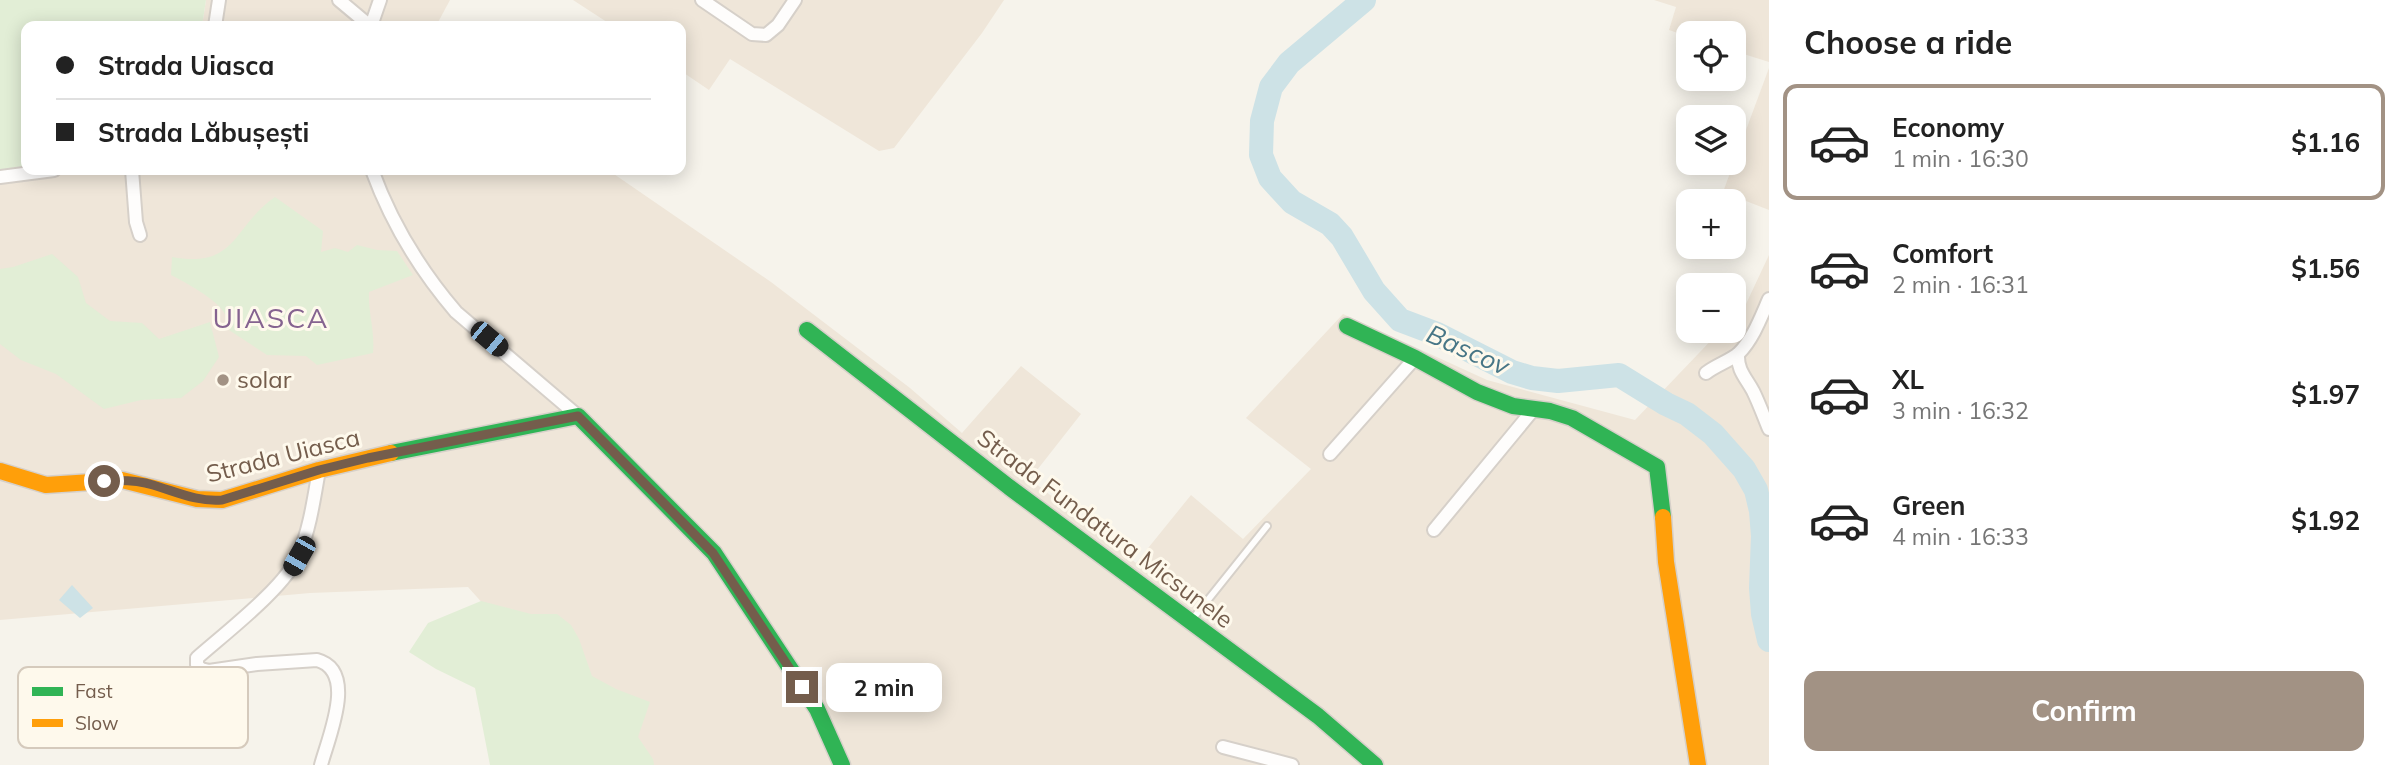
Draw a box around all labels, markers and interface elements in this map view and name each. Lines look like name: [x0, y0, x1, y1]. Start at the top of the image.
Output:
map controls: [1676, 21, 1746, 343]
button: locate: [1676, 21, 1746, 91]
text: Choose a ride: [1804, 22, 2012, 62]
text: Strada Uiasca: [98, 49, 274, 82]
button: layers: [1676, 105, 1746, 175]
icon: car: [1808, 111, 1871, 174]
text: Economy: [1892, 111, 2004, 144]
text: Strada Lăbușești: [98, 116, 309, 149]
text: $1.16: [2291, 126, 2360, 159]
text: 1 min · 16:30: [1892, 144, 2029, 173]
button: +: [1676, 189, 1746, 259]
icon: car: [1808, 237, 1871, 300]
text: Comfort: [1892, 237, 1993, 270]
text: $1.56: [2291, 252, 2360, 285]
text: 2 min · 16:31: [1892, 270, 2029, 299]
button: −: [1676, 273, 1746, 343]
district label: UIASCA: [213, 300, 329, 335]
car: [467, 317, 512, 361]
water label: Bascov: [1422, 317, 1516, 383]
icon: car: [1808, 363, 1871, 426]
text: XL: [1892, 363, 1924, 396]
place label: solar: [237, 364, 292, 394]
marker: solar: [215, 372, 231, 388]
text: $1.97: [2291, 378, 2360, 411]
text: 3 min · 16:32: [1892, 396, 2029, 425]
street label: Strada Uiasca: [203, 421, 363, 489]
street label: Strada Fundatura Micsunele: [972, 422, 1239, 634]
route start: [88, 465, 120, 497]
icon: car: [1808, 489, 1871, 552]
text: Green: [1892, 489, 1965, 522]
text: $1.92: [2291, 504, 2360, 537]
text: 4 min · 16:33: [1892, 522, 2029, 551]
car: [280, 533, 319, 579]
callout: 2 min: [826, 662, 942, 712]
legend: [18, 667, 248, 748]
route end: [786, 671, 818, 703]
button: Confirm: [1804, 671, 2364, 751]
text: 2 min: [854, 673, 914, 702]
text: Fast: [75, 679, 113, 703]
text: Slow: [75, 711, 119, 735]

